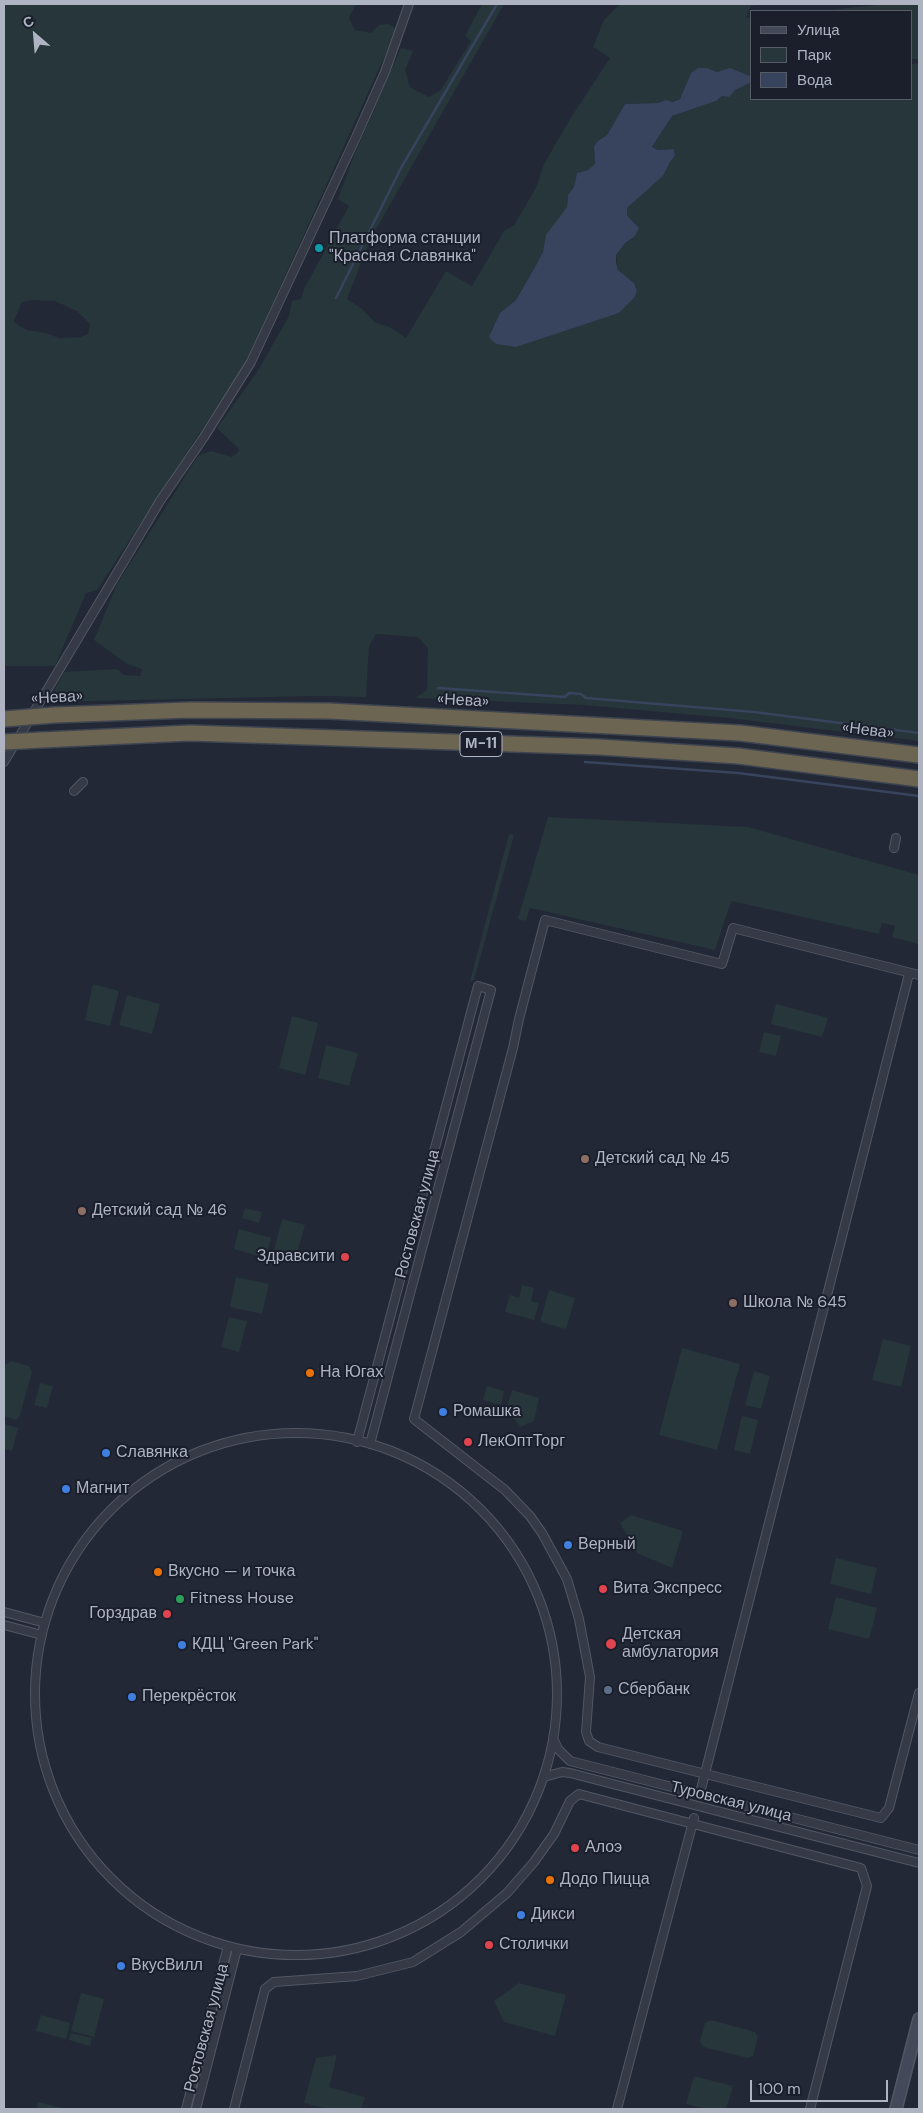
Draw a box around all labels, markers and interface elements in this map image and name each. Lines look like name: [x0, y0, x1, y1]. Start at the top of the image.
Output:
north arrow: [10, 10, 60, 60]
legend: [750, 10, 913, 100]
text: С: [20, 11, 37, 32]
text: Улица: [797, 20, 840, 40]
text: Парк: [797, 45, 831, 65]
text: Вода: [797, 70, 832, 90]
place label: Платформа станции "Красная Славянка": [329, 229, 481, 267]
marker: Платформа станции "Красная Славянка": [313, 242, 325, 254]
street label: «Нева»: [30, 687, 84, 709]
street label: «Нева»: [436, 690, 490, 712]
street label: «Нева»: [841, 718, 895, 744]
road number: М-11: [460, 732, 502, 756]
street label: Ростовская улица: [392, 1148, 444, 1280]
place label: Детский сад № 45: [595, 1149, 730, 1169]
marker: Детский сад № 45: [579, 1153, 591, 1165]
place label: Детский сад № 46: [92, 1201, 227, 1221]
marker: Детский сад № 46: [76, 1205, 88, 1217]
place label: Здравсити: [257, 1247, 335, 1267]
marker: Здравсити: [339, 1251, 351, 1263]
place label: Школа № 645: [743, 1293, 847, 1313]
marker: Школа № 645: [727, 1297, 739, 1309]
place label: На Югах: [320, 1363, 383, 1383]
marker: На Югах: [304, 1367, 316, 1379]
place label: Ромашка: [453, 1402, 521, 1422]
marker: Ромашка: [437, 1406, 449, 1418]
place label: ЛекОптТорг: [478, 1432, 565, 1452]
marker: ЛекОптТорг: [462, 1436, 474, 1448]
place label: Славянка: [116, 1443, 188, 1463]
marker: Славянка: [100, 1447, 112, 1459]
place label: Магнит: [76, 1479, 129, 1499]
marker: Магнит: [60, 1483, 72, 1495]
place label: Верный: [578, 1535, 636, 1555]
marker: Верный: [562, 1539, 574, 1551]
place label: Вкусно — и точка: [168, 1562, 295, 1582]
marker: Вкусно — и точка: [152, 1566, 164, 1578]
place label: Вита Экспресс: [613, 1579, 722, 1599]
marker: Вита Экспресс: [597, 1583, 609, 1595]
place label: Fitness House: [190, 1589, 294, 1609]
marker: Fitness House: [174, 1593, 186, 1605]
place label: Горздрав: [89, 1604, 157, 1624]
marker: Горздрав: [161, 1608, 173, 1620]
place label: Детская амбулатория: [622, 1625, 719, 1663]
place label: КДЦ "Green Park": [192, 1635, 319, 1655]
marker: Детская амбулатория: [604, 1637, 618, 1651]
marker: КДЦ "Green Park": [176, 1639, 188, 1651]
place label: Сбербанк: [618, 1680, 690, 1700]
marker: Сбербанк: [602, 1684, 614, 1696]
place label: Перекрёсток: [142, 1687, 236, 1707]
marker: Перекрёсток: [126, 1691, 138, 1703]
street label: Туровская улица: [669, 1778, 793, 1826]
place label: Алоэ: [585, 1838, 622, 1858]
marker: Алоэ: [569, 1842, 581, 1854]
place label: Додо Пицца: [560, 1870, 650, 1890]
marker: Додо Пицца: [544, 1874, 556, 1886]
place label: Дикси: [531, 1905, 575, 1925]
marker: Дикси: [515, 1909, 527, 1921]
place label: Столички: [499, 1935, 569, 1955]
marker: Столички: [483, 1939, 495, 1951]
place label: ВкусВилл: [131, 1956, 203, 1976]
marker: ВкусВилл: [115, 1960, 127, 1972]
street label: Ростовская улица: [181, 1962, 233, 2094]
scale bar: [753, 2070, 890, 2102]
text: 100 m: [758, 2079, 801, 2099]

